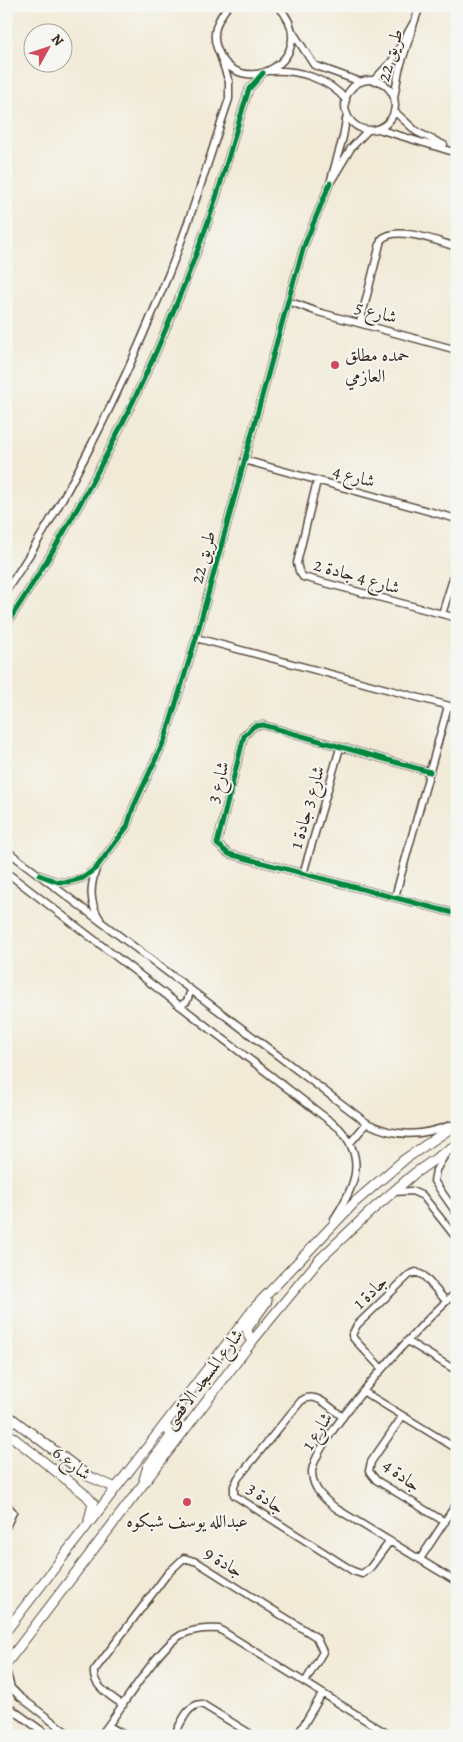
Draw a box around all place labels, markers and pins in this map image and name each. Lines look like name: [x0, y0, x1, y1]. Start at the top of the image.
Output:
place label: حمده مطلق العازمي: [345, 343, 410, 391]
marker: حمده مطلق العازمي: [329, 359, 341, 371]
marker: عبدالله يوسف شبكوه: [181, 1496, 193, 1508]
place label: عبدالله يوسف شبكوه: [126, 1509, 248, 1533]

